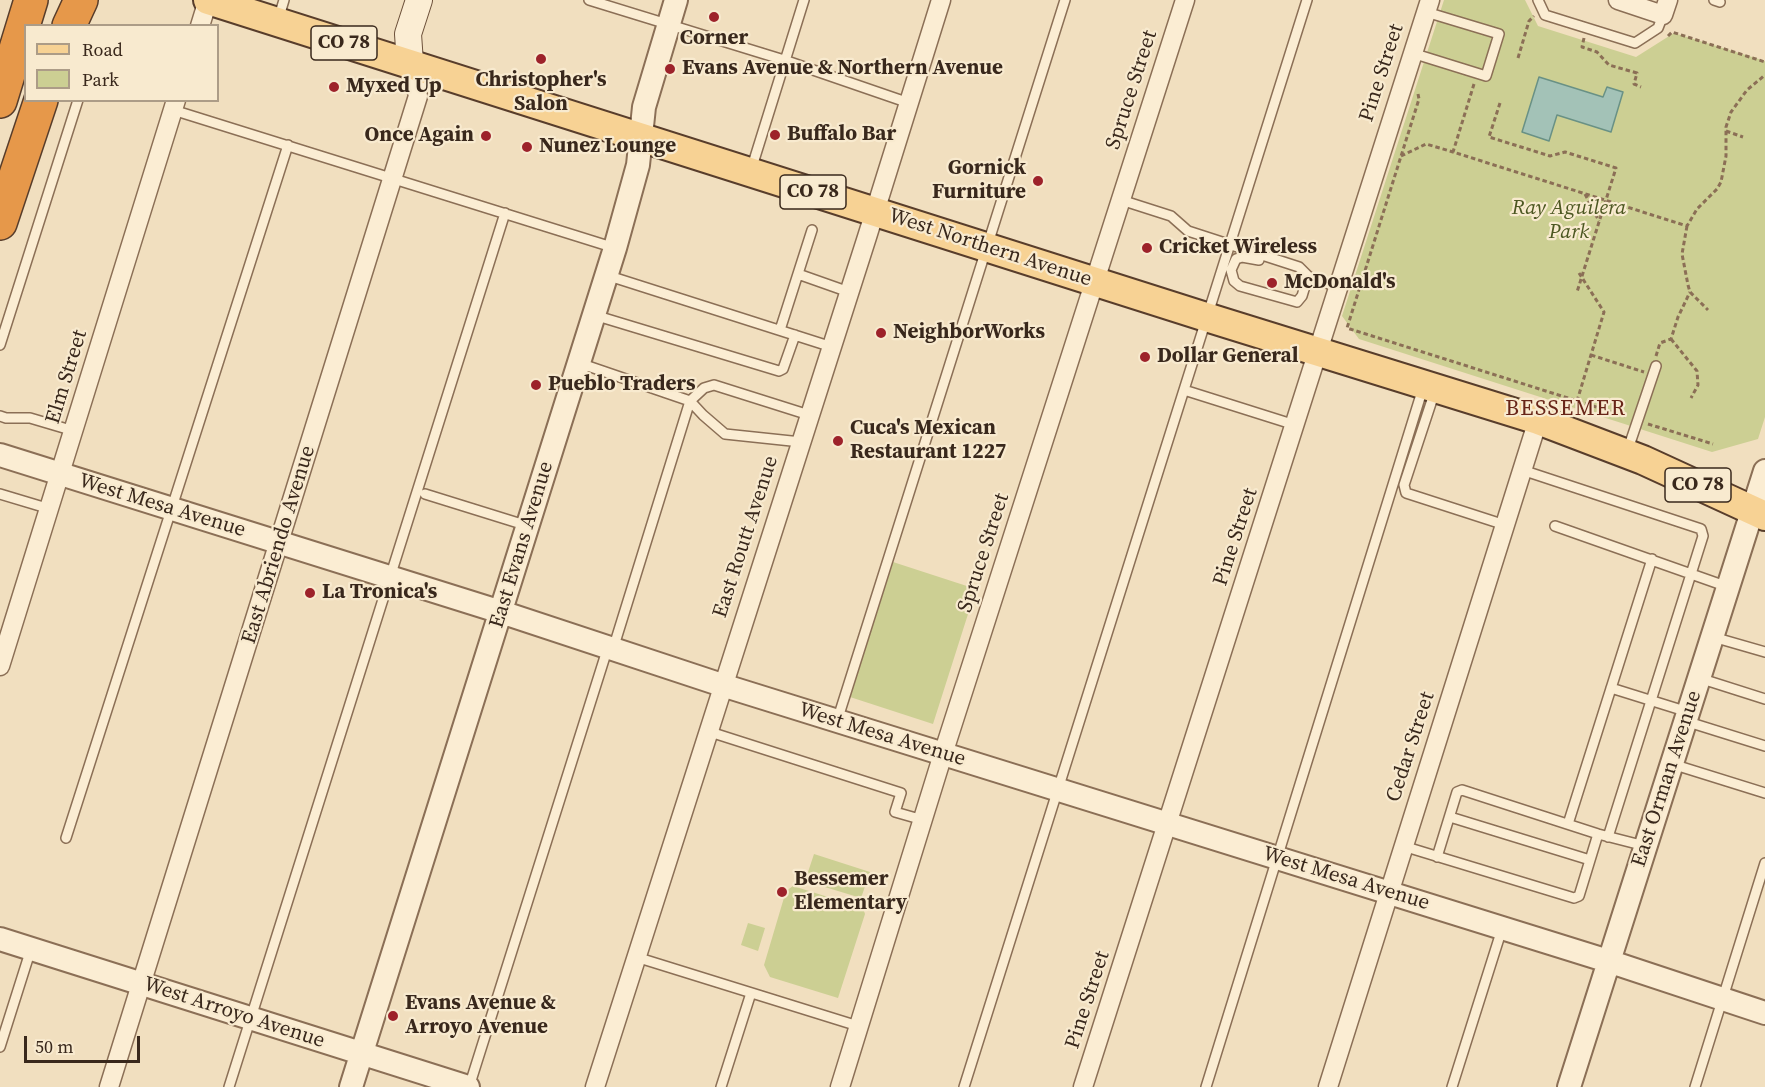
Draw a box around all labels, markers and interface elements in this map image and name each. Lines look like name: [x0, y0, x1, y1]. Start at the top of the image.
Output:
marker: Corner: [707, 10, 721, 24]
street label: Pine Street: [1354, 21, 1410, 125]
legend: [24, 24, 219, 102]
road number: CO 78: [311, 26, 377, 60]
place label: Corner: [680, 26, 748, 52]
street label: Spruce Street: [1101, 27, 1163, 153]
text: Road: [82, 37, 123, 62]
marker: Christopher's Salon: [534, 52, 548, 66]
place label: Evans Avenue & Northern Avenue: [682, 56, 1003, 82]
marker: Evans Avenue & Northern Avenue: [663, 62, 677, 76]
text: Park: [82, 67, 119, 92]
place label: Christopher's Salon: [475, 68, 607, 118]
place label: Myxed Up: [346, 74, 442, 100]
marker: Myxed Up: [327, 80, 341, 94]
place label: Buffalo Bar: [787, 122, 896, 148]
place label: Once Again: [364, 123, 474, 149]
marker: Buffalo Bar: [768, 128, 782, 142]
marker: Once Again: [479, 129, 493, 143]
place label: Nunez Lounge: [539, 134, 676, 160]
marker: Nunez Lounge: [520, 140, 534, 154]
place label: Gornick Furniture: [932, 156, 1026, 206]
marker: Gornick Furniture: [1031, 174, 1045, 188]
road number: CO 78: [780, 175, 846, 209]
park label: Ray Aguilera Park: [1512, 196, 1626, 246]
street label: West Northern Avenue: [885, 203, 1095, 293]
place label: Cricket Wireless: [1159, 235, 1317, 261]
marker: Cricket Wireless: [1140, 241, 1154, 255]
place label: McDonald's: [1284, 270, 1396, 296]
marker: McDonald's: [1265, 276, 1279, 290]
place label: NeighborWorks: [893, 320, 1045, 346]
marker: NeighborWorks: [874, 326, 888, 340]
street label: Elm Street: [41, 327, 93, 427]
place label: Dollar General: [1157, 344, 1299, 370]
marker: Dollar General: [1138, 350, 1152, 364]
place label: Pueblo Traders: [548, 372, 695, 398]
marker: Pueblo Traders: [529, 378, 543, 392]
district label: BESSEMER: [1505, 396, 1627, 422]
place label: Cuca's Mexican Restaurant 1227: [850, 416, 1006, 466]
marker: Cuca's Mexican Restaurant 1227: [831, 434, 845, 448]
street label: East Abriendo Avenue: [237, 443, 321, 647]
street label: East Routt Avenue: [708, 453, 784, 621]
street label: East Evans Avenue: [485, 459, 559, 631]
road number: CO 78: [1665, 468, 1731, 502]
street label: West Mesa Avenue: [76, 469, 248, 543]
street label: Pine Street: [1208, 485, 1264, 589]
street label: Spruce Street: [953, 490, 1015, 616]
place label: La Tronica's: [322, 580, 437, 606]
marker: La Tronica's: [303, 586, 317, 600]
street label: East Orman Avenue: [1627, 688, 1707, 870]
street label: Cedar Street: [1381, 689, 1441, 805]
street label: West Mesa Avenue: [796, 698, 968, 772]
street label: West Mesa Avenue: [1260, 842, 1432, 916]
place label: Bessemer Elementary: [794, 867, 907, 917]
marker: Bessemer Elementary: [775, 885, 789, 899]
street label: Pine Street: [1060, 948, 1116, 1052]
street label: West Arroyo Avenue: [140, 972, 328, 1054]
place label: Evans Avenue & Arroyo Avenue: [405, 991, 556, 1041]
marker: Evans Avenue & Arroyo Avenue: [386, 1009, 400, 1023]
scale bar: [27, 1024, 142, 1062]
text: 50 m: [35, 1034, 73, 1059]

